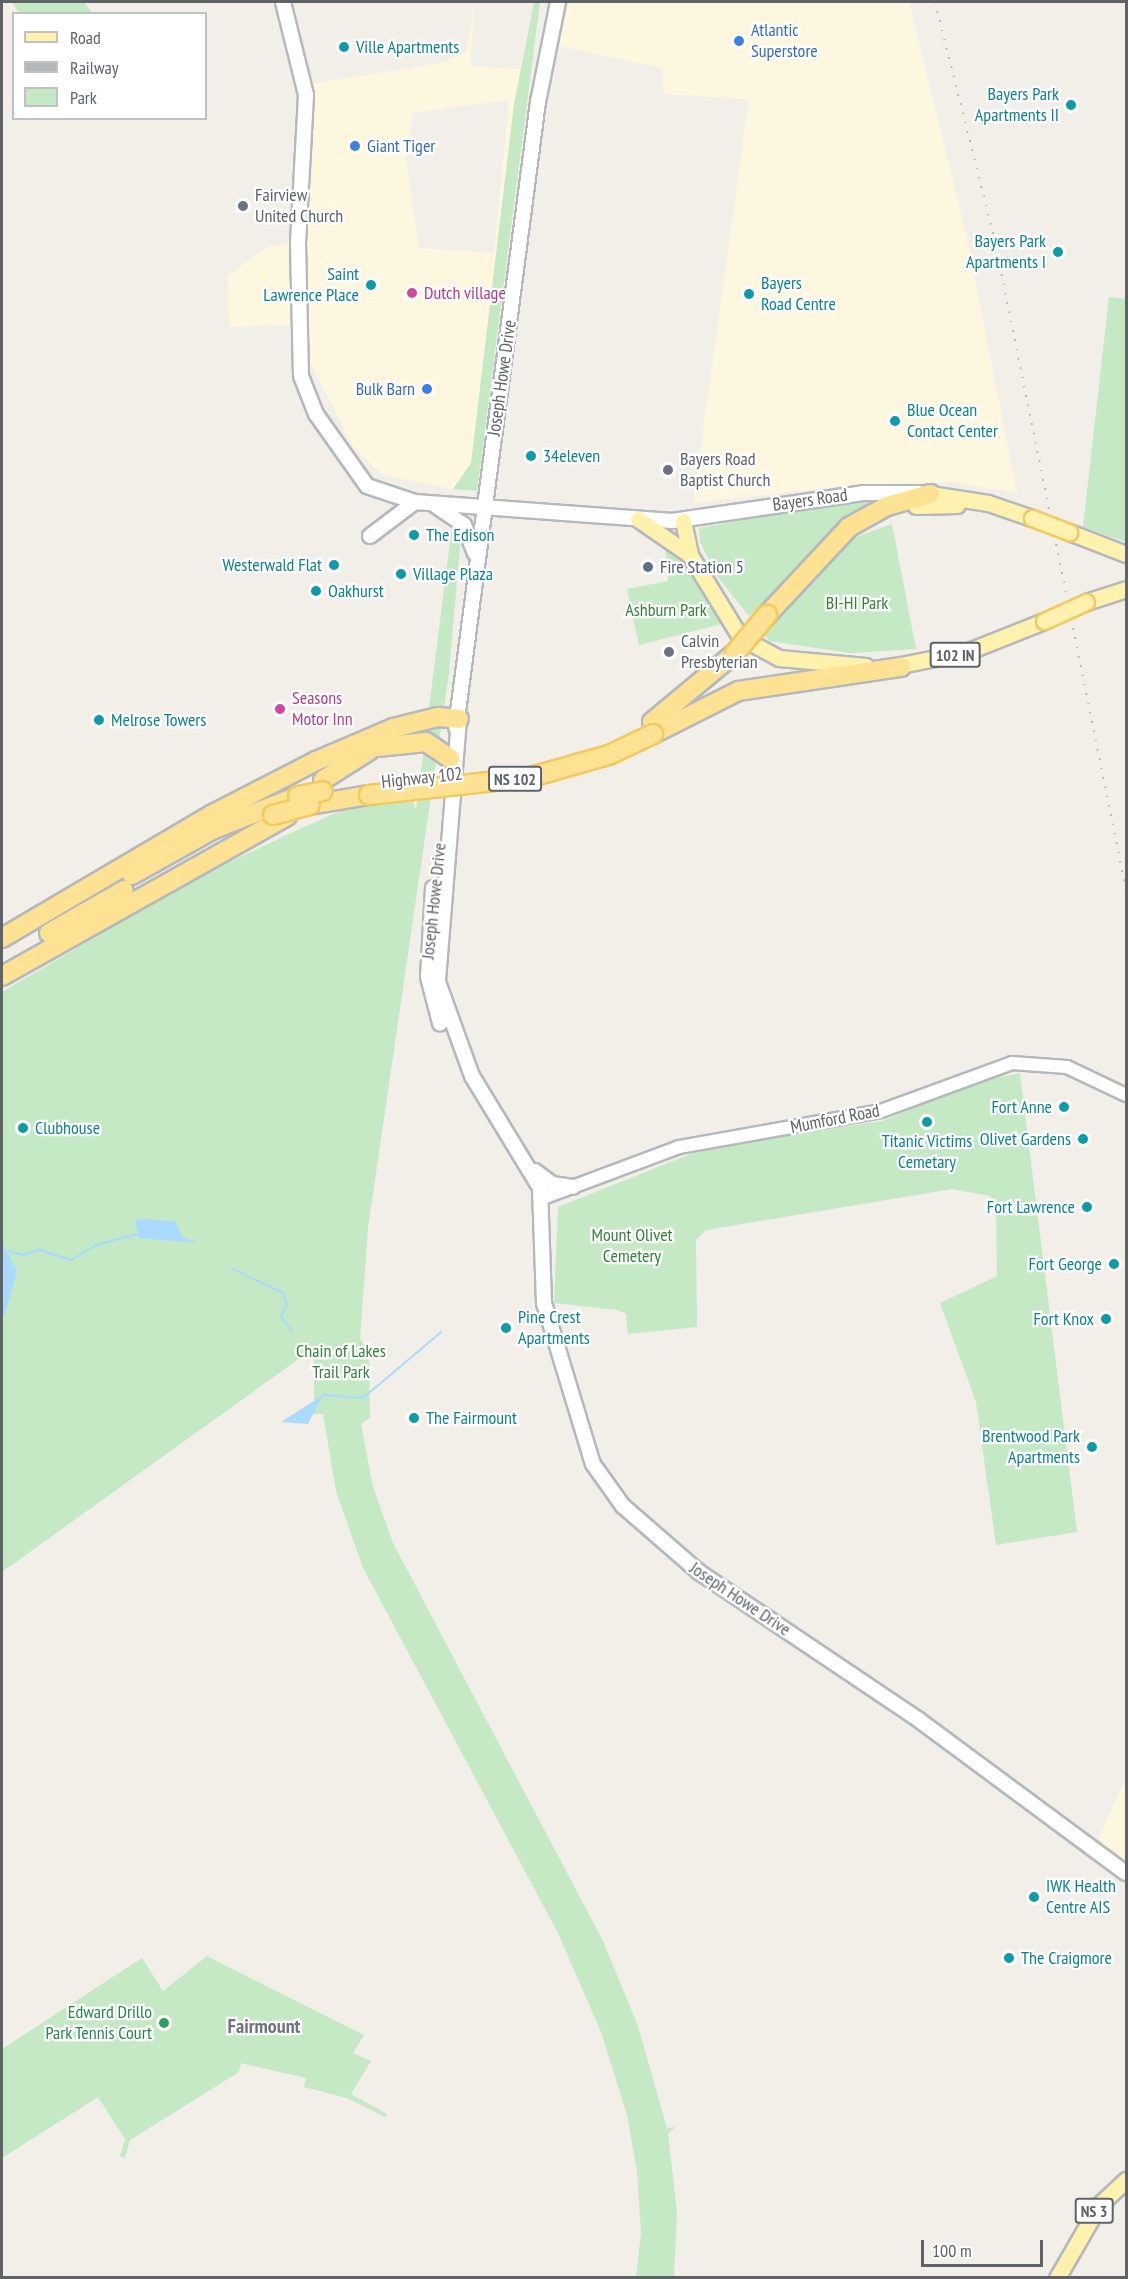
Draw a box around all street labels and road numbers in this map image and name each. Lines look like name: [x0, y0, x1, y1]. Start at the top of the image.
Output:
street label: Joseph Howe Drive: [483, 319, 521, 437]
street label: Bayers Road: [771, 484, 849, 516]
road number: 102 IN: [930, 642, 980, 668]
street label: Highway 102: [380, 763, 464, 793]
road number: NS 102: [488, 766, 542, 792]
street label: Joseph Howe Drive: [417, 842, 451, 960]
street label: Mumford Road: [789, 1100, 881, 1138]
street label: Joseph Howe Drive: [686, 1557, 794, 1641]
road number: NS 3: [1074, 2198, 1114, 2224]

